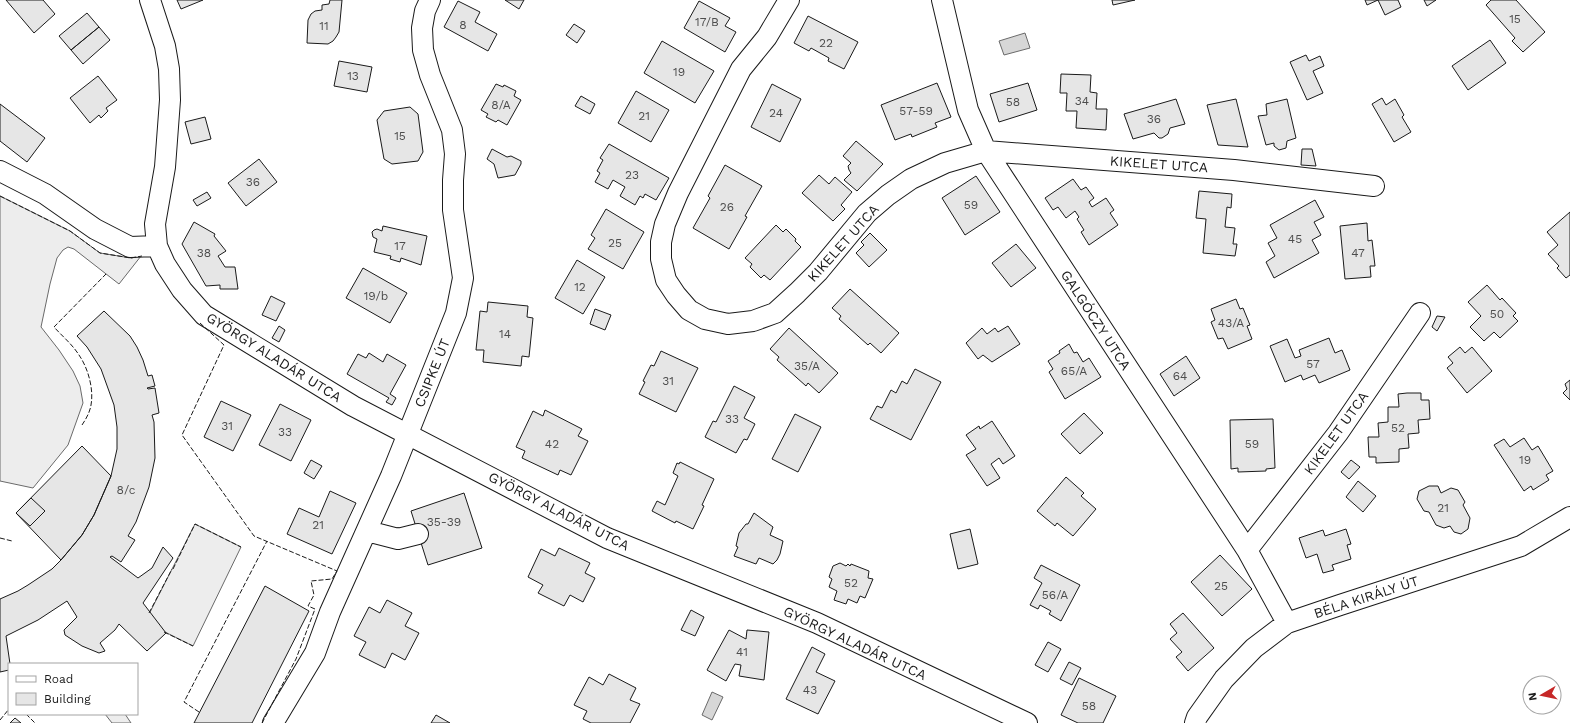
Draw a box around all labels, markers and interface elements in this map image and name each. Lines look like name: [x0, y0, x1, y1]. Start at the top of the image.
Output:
house number: 15: [1509, 12, 1521, 26]
house number: 17/B: [695, 15, 719, 29]
house number: 8: [459, 18, 467, 32]
house number: 11: [319, 19, 329, 33]
house number: 22: [819, 36, 833, 50]
house number: 19: [673, 65, 685, 79]
house number: 13: [347, 69, 359, 83]
house number: 34: [1075, 94, 1089, 108]
house number: 58: [1006, 95, 1020, 109]
house number: 8/A: [491, 98, 511, 112]
house number: 57-59: [899, 104, 933, 118]
house number: 24: [769, 106, 783, 120]
house number: 21: [638, 109, 650, 123]
house number: 36: [1147, 112, 1161, 126]
house number: 15: [394, 129, 406, 143]
street label: KIKELET UTCA: [1109, 153, 1209, 175]
house number: 23: [625, 168, 639, 182]
house number: 36: [246, 175, 260, 189]
house number: 59: [964, 198, 978, 212]
house number: 26: [720, 200, 734, 214]
street label: KIKELET UTCA: [804, 201, 882, 285]
house number: 45: [1288, 232, 1302, 246]
house number: 25: [608, 236, 622, 250]
house number: 17: [394, 239, 406, 253]
house number: 38: [197, 246, 211, 260]
house number: 47: [1351, 246, 1365, 260]
street label: GALGÓCZY UTCA: [1058, 267, 1134, 373]
house number: 12: [574, 280, 586, 294]
house number: 19/b: [364, 289, 388, 303]
house number: 50: [1490, 307, 1504, 321]
street label: GYÖRGY ALADÁR UTCA: [204, 309, 344, 405]
house number: 43/A: [1218, 316, 1244, 330]
house number: 14: [499, 327, 511, 341]
street label: CSIPKE ÚT: [411, 336, 453, 410]
house number: 57: [1306, 357, 1320, 371]
house number: 35/A: [794, 359, 820, 373]
house number: 65/A: [1061, 364, 1087, 378]
house number: 64: [1173, 369, 1187, 383]
house number: 31: [662, 374, 674, 388]
street label: KIKELET UTCA: [1301, 388, 1371, 478]
house number: 33: [725, 412, 739, 426]
house number: 31: [221, 419, 233, 433]
house number: 52: [1391, 421, 1405, 435]
house number: 33: [278, 425, 292, 439]
house number: 42: [545, 437, 559, 451]
house number: 59: [1245, 437, 1259, 451]
house number: 19: [1519, 453, 1531, 467]
street label: GYÖRGY ALADÁR UTCA: [486, 468, 632, 554]
house number: 8/c: [117, 483, 136, 497]
house number: 21: [1437, 501, 1449, 515]
house number: 35-39: [427, 515, 461, 529]
house number: 21: [312, 518, 324, 532]
street label: BÉLA KIRÁLY ÚT: [1312, 572, 1421, 621]
house number: 52: [844, 576, 858, 590]
house number: 25: [1214, 579, 1228, 593]
house number: 56/A: [1042, 588, 1068, 602]
street label: GYÖRGY ALADÁR UTCA: [781, 603, 929, 683]
house number: 41: [736, 645, 748, 659]
legend: [8, 663, 138, 715]
text: Road: [44, 672, 73, 686]
north arrow: [1522, 675, 1562, 715]
house number: 43: [803, 683, 817, 697]
text: N: [1526, 691, 1540, 702]
text: Building: [44, 692, 91, 706]
house number: 58: [1082, 699, 1096, 713]

